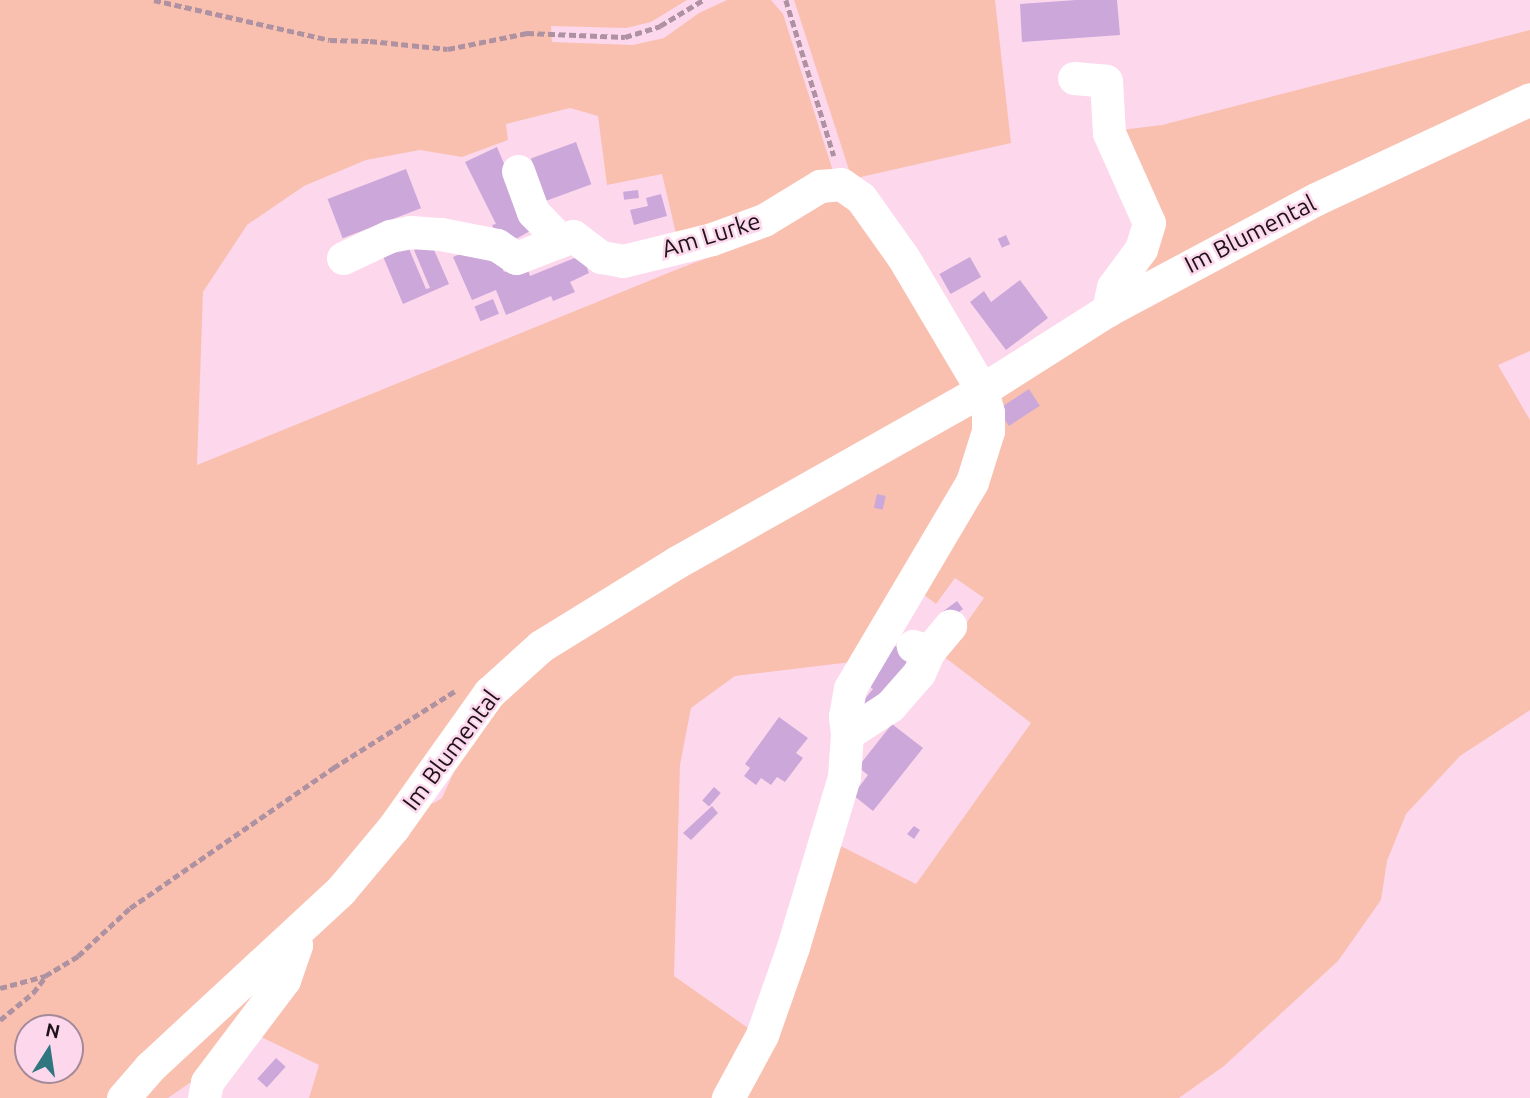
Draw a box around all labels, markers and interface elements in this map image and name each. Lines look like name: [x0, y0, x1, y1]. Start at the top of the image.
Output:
street label: Im Blumental: [1180, 189, 1320, 279]
street label: Am Lurke: [658, 206, 764, 264]
street label: Im Blumental: [396, 684, 506, 816]
north arrow: [14, 1014, 84, 1084]
text: N: [44, 1018, 62, 1043]

